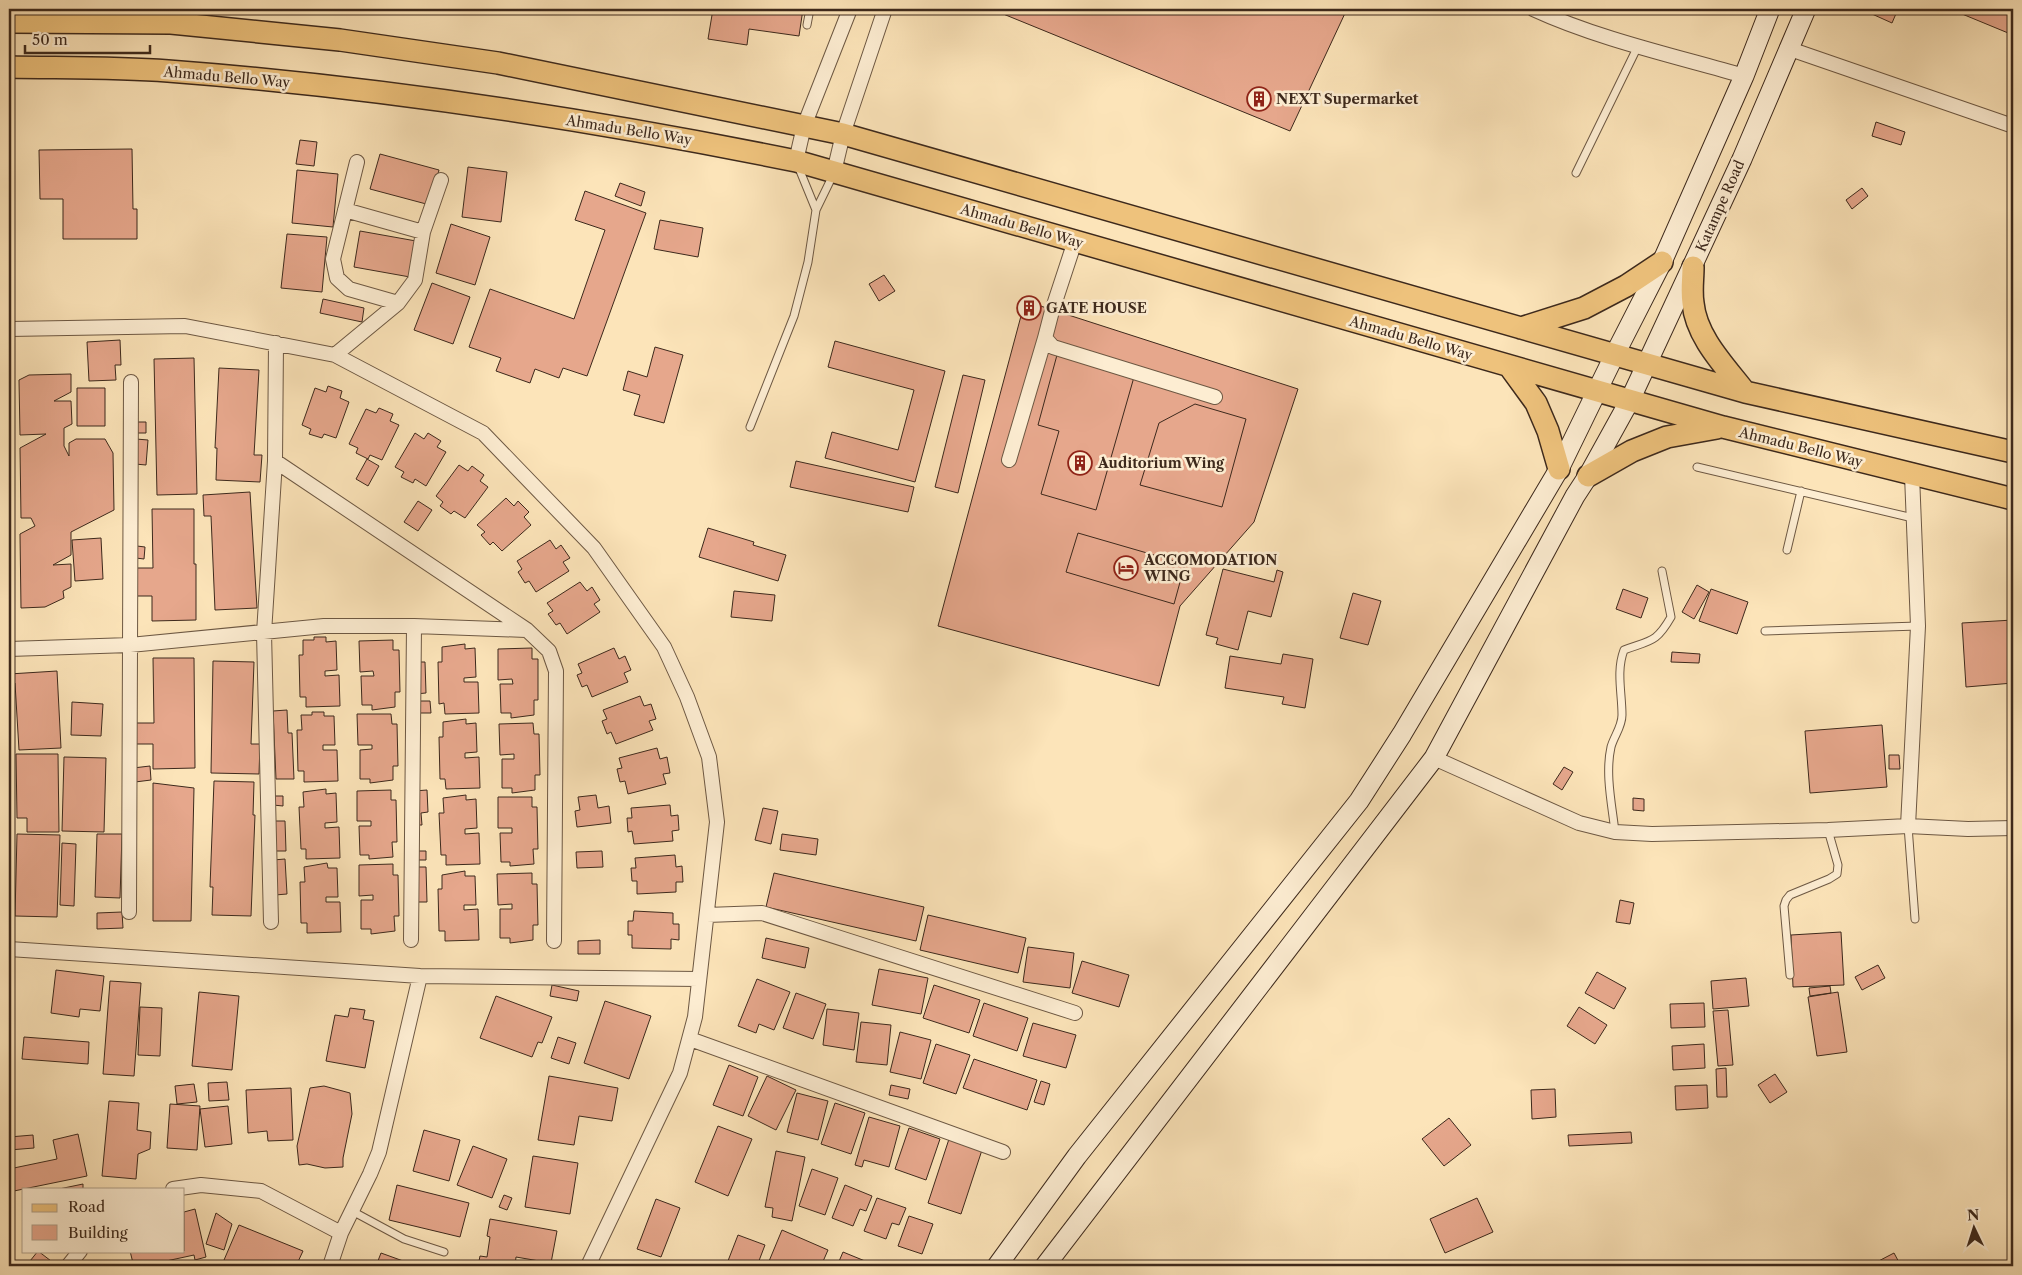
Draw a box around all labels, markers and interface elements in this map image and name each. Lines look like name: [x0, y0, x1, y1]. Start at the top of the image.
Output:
scale bar: [25, 22, 150, 54]
text: 50 m: [32, 30, 68, 49]
street label: Ahmadu Bello Way: [162, 62, 291, 92]
building icon: NEXT Supermarket: [1246, 86, 1272, 112]
place label: NEXT Supermarket: [1276, 90, 1419, 108]
street label: Ahmadu Bello Way: [564, 111, 693, 149]
street label: Katampe Road: [1692, 157, 1748, 255]
street label: Ahmadu Bello Way: [957, 200, 1086, 252]
building icon: GATE HOUSE: [1016, 295, 1042, 321]
place label: GATE HOUSE: [1046, 299, 1147, 317]
street label: Ahmadu Bello Way: [1346, 312, 1475, 364]
street label: Ahmadu Bello Way: [1736, 423, 1865, 471]
building icon: Auditorium Wing: [1067, 450, 1093, 476]
place label: Auditorium Wing: [1097, 454, 1225, 472]
place label: ACCOMODATION WING: [1143, 551, 1277, 585]
hotel icon: ACCOMODATION WING: [1113, 555, 1139, 581]
legend: [22, 1188, 185, 1252]
text: Road: [68, 1197, 105, 1216]
north arrow: [1950, 1202, 2000, 1252]
text: N: [1966, 1206, 1980, 1224]
text: Building: [68, 1223, 128, 1242]

